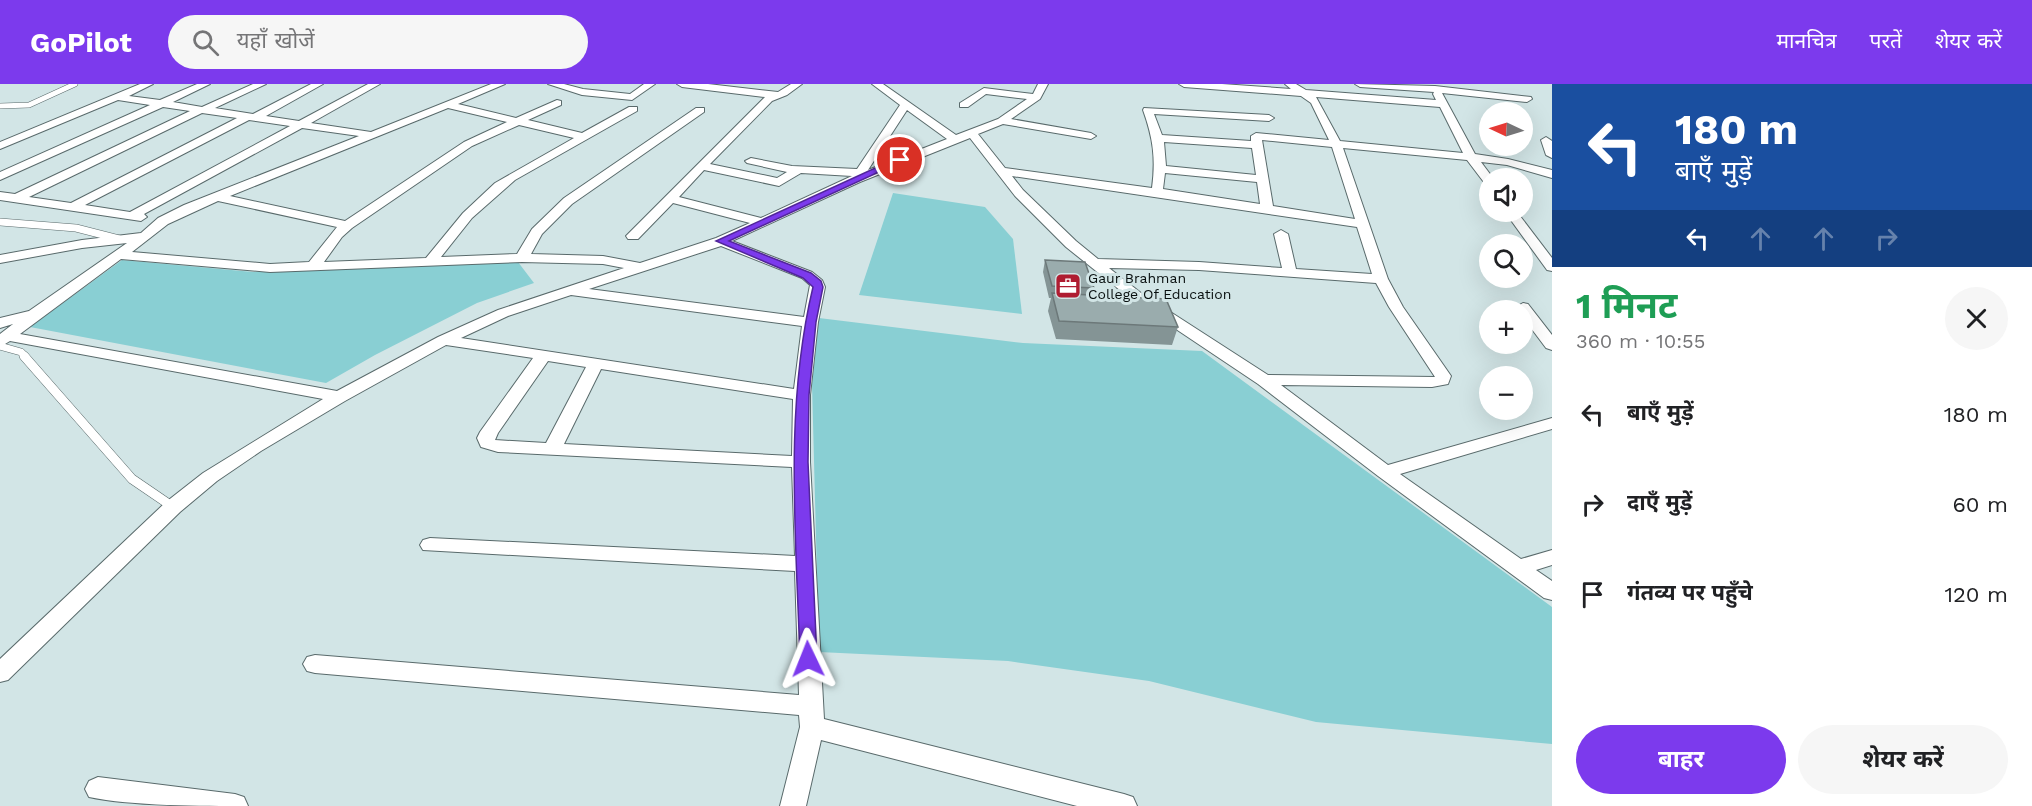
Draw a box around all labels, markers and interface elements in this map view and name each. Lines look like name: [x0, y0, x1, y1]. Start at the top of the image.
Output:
search box: [168, 15, 588, 69]
text: GoPilot: [30, 26, 132, 59]
icon: search: [189, 26, 222, 59]
text: यहाँ खोजें: [237, 28, 315, 53]
text: मानचित्र: [1777, 28, 1837, 53]
text: परतें: [1870, 28, 1902, 53]
text: शेयर करें: [1935, 28, 2002, 53]
north arrow: [1479, 102, 1533, 156]
map controls: [1479, 102, 1533, 420]
text: 180 m: [1675, 105, 1798, 154]
icon: left: [1576, 108, 1654, 186]
pin: [874, 134, 925, 185]
icon: arrive: [883, 143, 916, 176]
text: बाएँ मुड़ें: [1675, 155, 1752, 187]
button: sound: [1479, 168, 1533, 222]
icon: left: [1681, 222, 1714, 255]
icon: ahead: [1744, 222, 1777, 255]
icon: ahead: [1807, 222, 1840, 255]
icon: right: [1870, 222, 1903, 255]
button: search: [1479, 234, 1533, 288]
place label: Gaur Brahman College Of Education: [1088, 270, 1231, 302]
office icon: Gaur Brahman College Of Education: [1053, 271, 1083, 301]
text: 1 मिनट: [1576, 285, 1677, 327]
button: close: [1945, 287, 2008, 350]
button: +: [1479, 300, 1533, 354]
text: 360 m · 10:55: [1576, 329, 1705, 353]
button: −: [1479, 366, 1533, 420]
icon: left: [1576, 398, 1609, 431]
text: बाएँ मुड़ें: [1627, 400, 1694, 425]
text: 180 m: [1944, 402, 2008, 427]
icon: right: [1576, 488, 1609, 521]
text: दाएँ मुड़ें: [1627, 490, 1692, 515]
text: 60 m: [1952, 492, 2008, 517]
icon: arrive: [1576, 578, 1609, 611]
text: गंतव्य पर पहुँचे: [1627, 580, 1753, 605]
text: 120 m: [1944, 582, 2008, 607]
position arrow: [776, 627, 840, 691]
button: बाहर: [1576, 725, 1786, 794]
button: शेयर करें: [1798, 725, 2008, 794]

